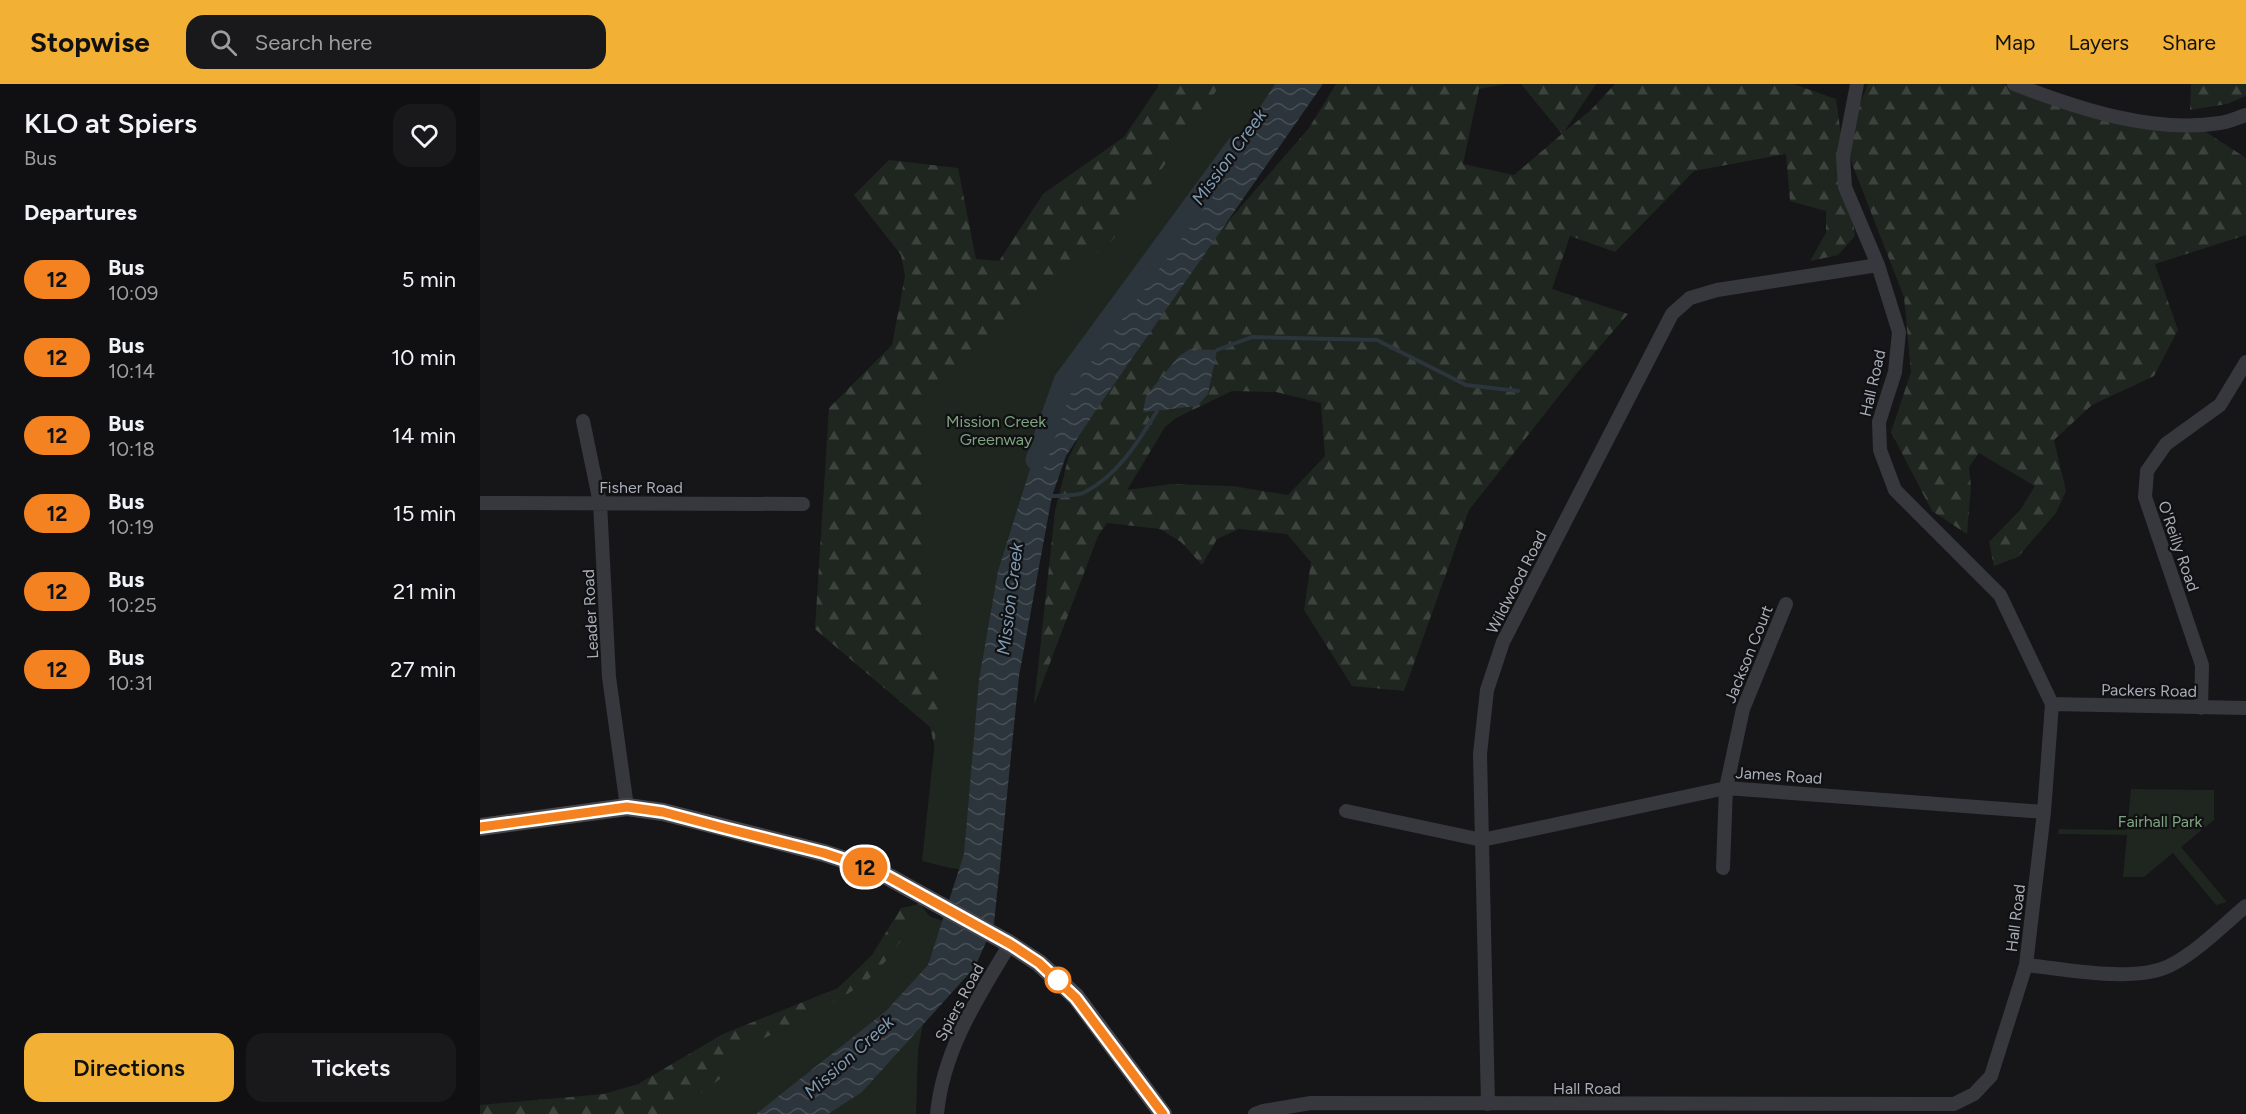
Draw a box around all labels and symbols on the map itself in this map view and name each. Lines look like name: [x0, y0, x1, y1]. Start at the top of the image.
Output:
water label: Mission Creek: [1187, 104, 1272, 209]
street label: Hall Road: [1856, 348, 1889, 418]
park label: Mission Creek Greenway: [946, 412, 1046, 449]
street label: Fisher Road: [599, 478, 683, 497]
street label: O'Reilly Road: [2154, 498, 2203, 594]
street label: Wildwood Road: [1482, 528, 1551, 637]
water label: Mission Creek: [992, 540, 1028, 656]
street label: Leader Road: [579, 569, 602, 659]
street label: Jackson Court: [1720, 603, 1777, 706]
street label: Packers Road: [2101, 680, 2197, 701]
street label: James Road: [1735, 763, 1823, 788]
park label: Fairhall Park: [2118, 812, 2202, 831]
line badge: 12: [838, 848, 892, 886]
street label: Hall Road: [2002, 883, 2029, 953]
street label: Spiers Road: [931, 960, 988, 1044]
unlabelled marker: [1045, 967, 1071, 993]
water label: Mission Creek: [800, 1010, 899, 1103]
street label: Hall Road: [1553, 1079, 1621, 1098]

